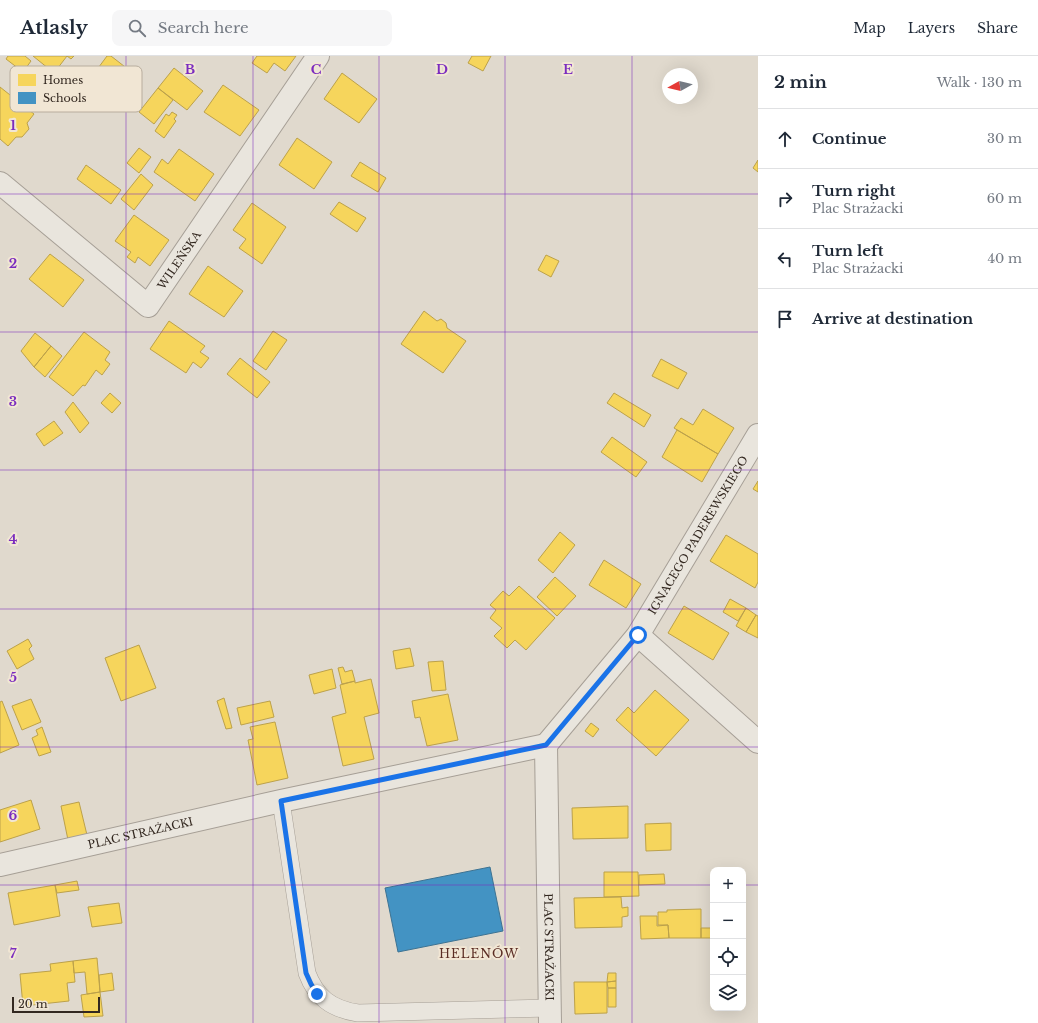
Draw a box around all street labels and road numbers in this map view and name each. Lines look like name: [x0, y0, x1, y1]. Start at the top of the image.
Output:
street label: WILEŃSKA: [154, 228, 204, 293]
street label: IGNACEGO PADEREWSKIEGO: [645, 453, 751, 617]
street label: PLAC STRAŻACKI: [86, 814, 195, 852]
street label: PLAC STRAŻACKI: [541, 893, 557, 1001]

